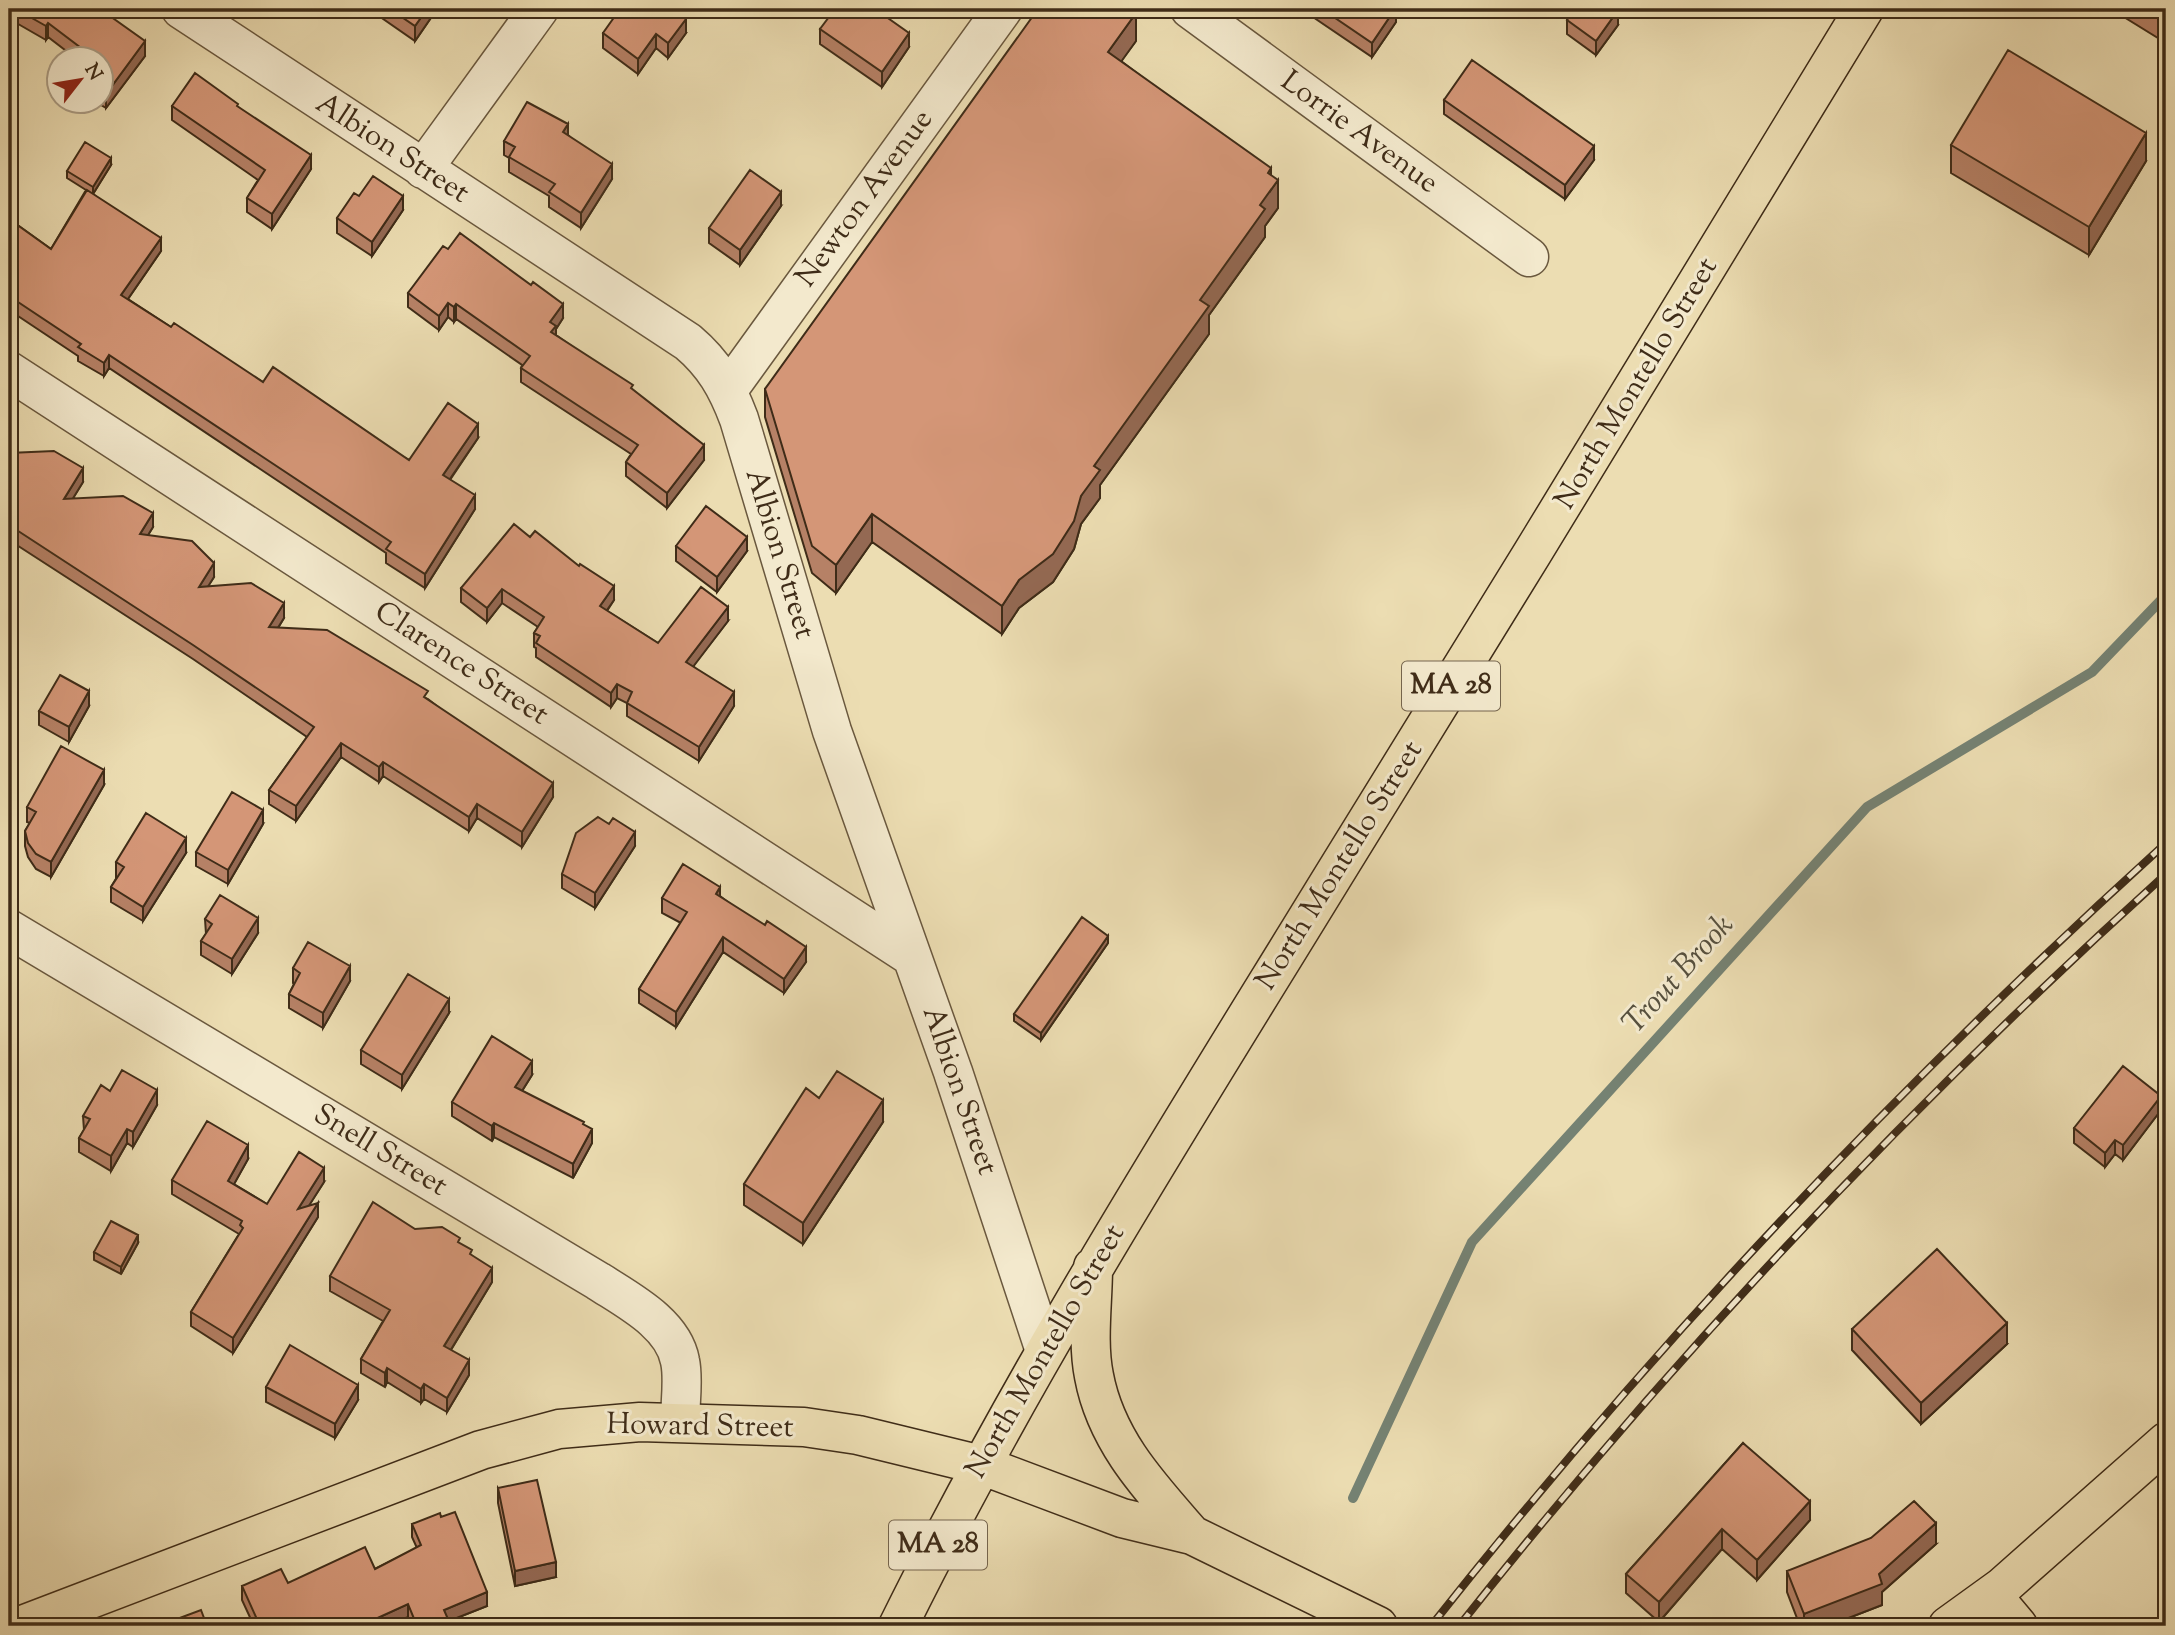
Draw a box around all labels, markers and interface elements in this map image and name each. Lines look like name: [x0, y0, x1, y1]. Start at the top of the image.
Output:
north arrow: [46, 46, 116, 116]
text: N: [77, 59, 108, 86]
street label: Lorrie Avenue: [1271, 61, 1447, 205]
street label: Albion Street: [307, 83, 477, 215]
street label: Newton Avenue: [786, 101, 944, 297]
street label: North Montello Street: [1545, 250, 1729, 518]
street label: Albion Street: [733, 464, 825, 644]
street label: Clarence Street: [365, 591, 557, 737]
road number: MA 28: [1402, 662, 1500, 710]
street label: North Montello Street: [1246, 733, 1434, 999]
water label: Trout Brook: [1612, 905, 1746, 1045]
street label: Albion Street: [910, 1001, 1008, 1181]
street label: Snell Street: [305, 1094, 455, 1208]
street label: North Montello Street: [956, 1217, 1136, 1487]
street label: Howard Street: [606, 1404, 794, 1450]
road number: MA 28: [889, 1520, 987, 1570]

